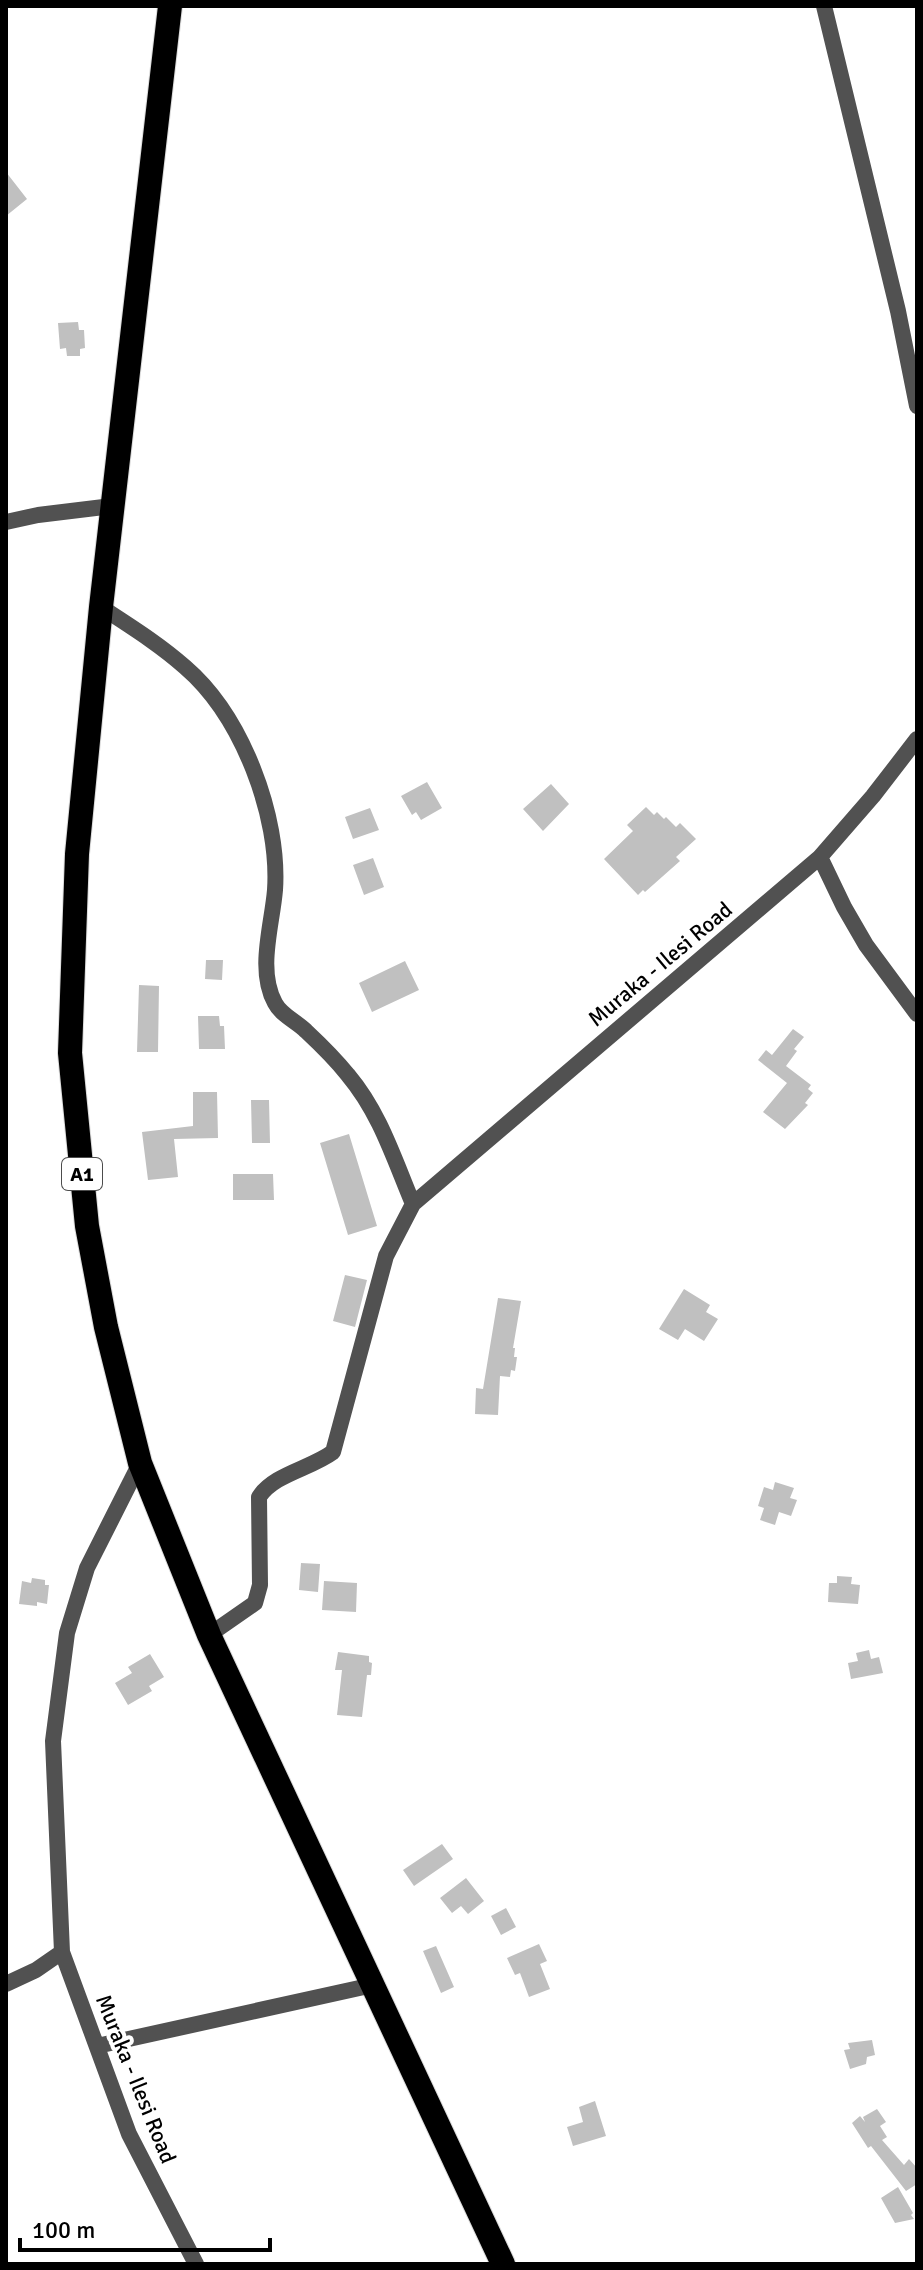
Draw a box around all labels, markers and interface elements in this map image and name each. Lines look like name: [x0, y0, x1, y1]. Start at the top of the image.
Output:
street label: Muraka - Ilesi Road: [582, 896, 738, 1032]
road number: A1: [62, 1158, 102, 1190]
street label: Muraka - Ilesi Road: [90, 1991, 182, 2167]
scale bar: [20, 2202, 270, 2252]
text: 100 m: [32, 2215, 95, 2245]

